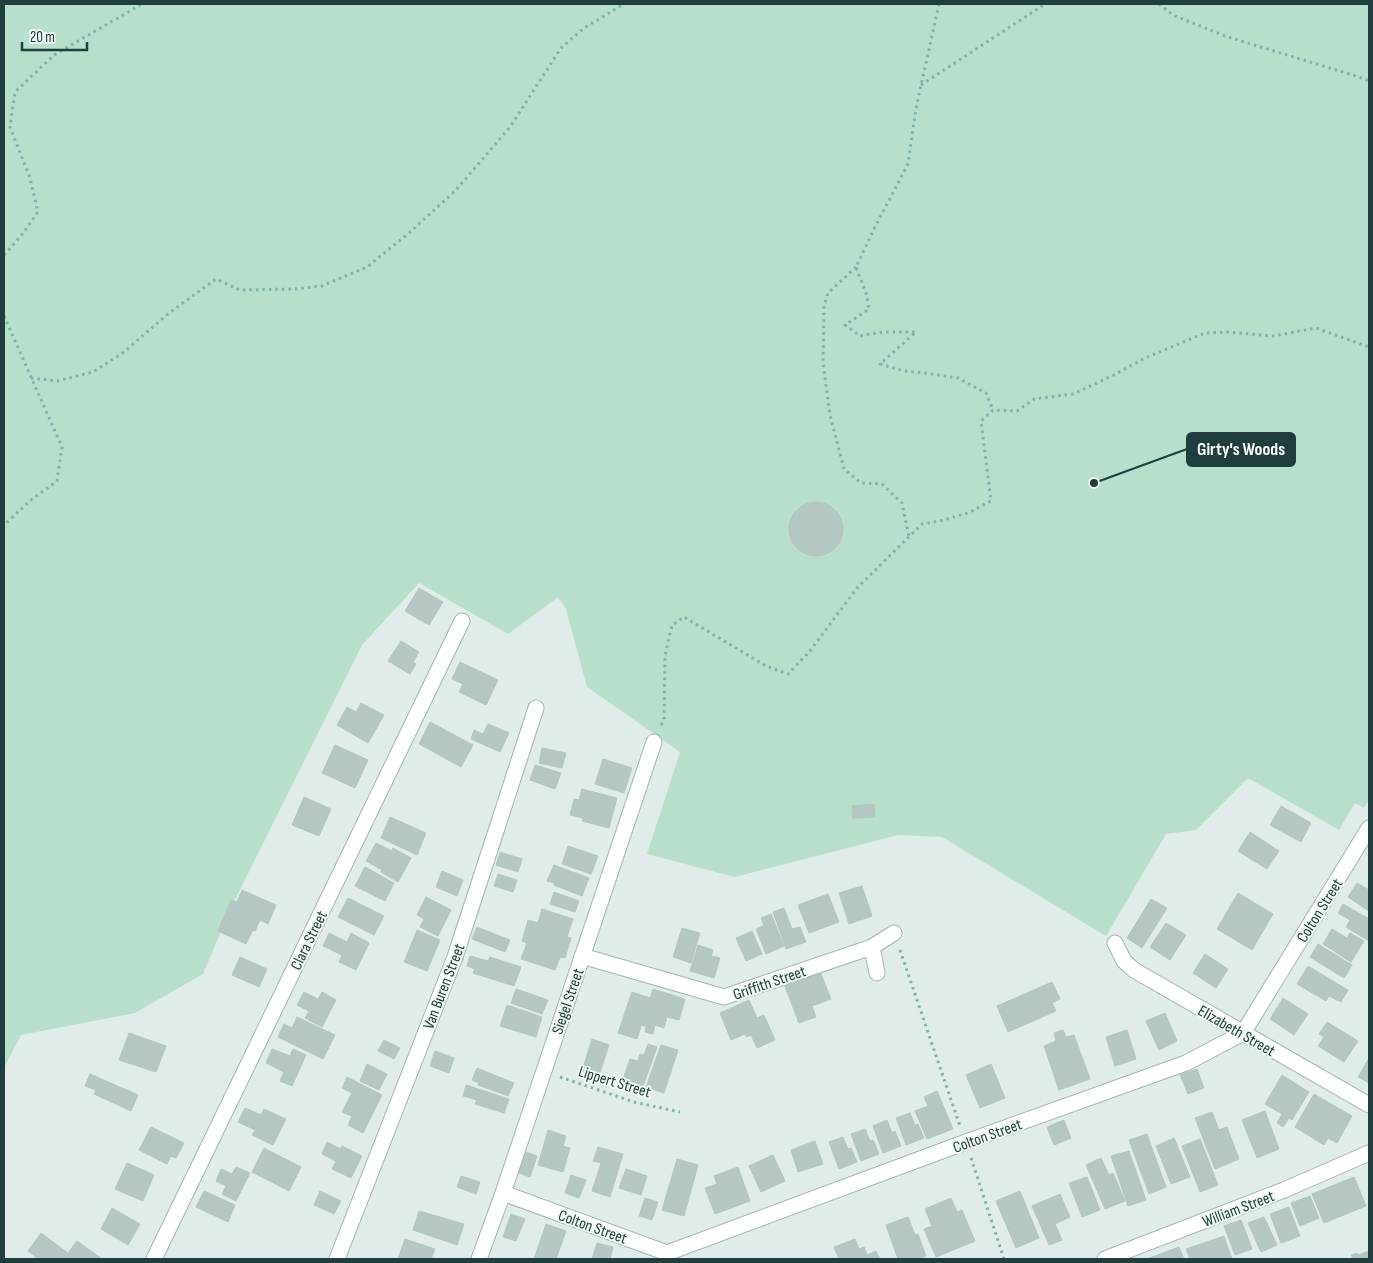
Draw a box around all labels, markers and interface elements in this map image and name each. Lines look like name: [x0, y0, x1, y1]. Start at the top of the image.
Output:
scale bar: [22, 20, 88, 52]
text: 20 m: [30, 28, 55, 47]
callout: Girty's Woods: [1187, 433, 1295, 466]
text: Girty's Woods: [1197, 439, 1285, 460]
street label: Colton Street: [1293, 875, 1347, 946]
street label: Clara Street: [287, 908, 332, 973]
street label: Van Buren Street: [419, 941, 469, 1032]
street label: Griffith Street: [731, 962, 809, 1005]
street label: Siegel Street: [548, 966, 589, 1037]
street label: Elizabeth Street: [1194, 1002, 1278, 1061]
street label: Lippert Street: [576, 1062, 653, 1102]
street label: Colton Street: [951, 1115, 1025, 1158]
street label: William Street: [1200, 1187, 1277, 1232]
street label: Colton Street: [556, 1206, 630, 1249]

